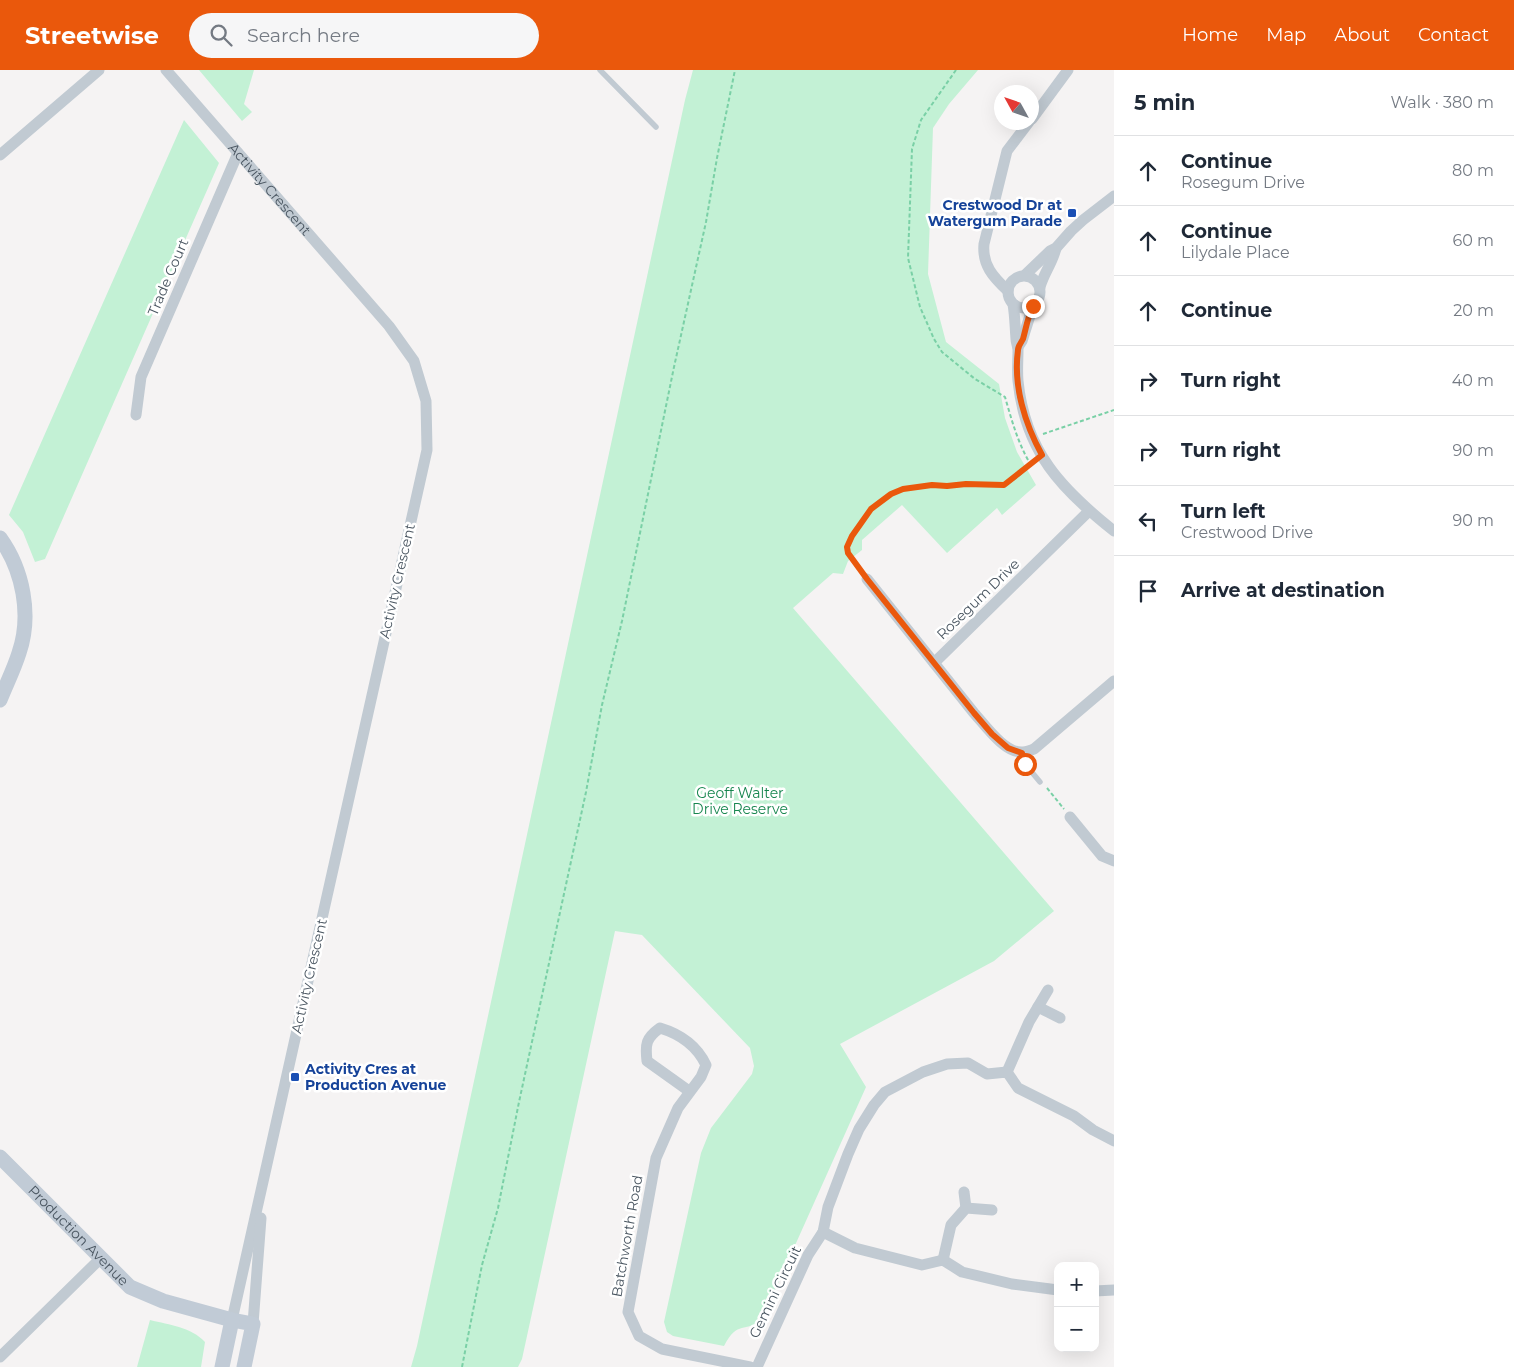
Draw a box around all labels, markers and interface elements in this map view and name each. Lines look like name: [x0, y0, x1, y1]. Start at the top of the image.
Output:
search box: [189, 13, 539, 58]
text: Streetwise: [25, 21, 159, 50]
icon: search: [207, 21, 235, 49]
text: Search here: [247, 24, 360, 47]
text: Home: [1182, 24, 1238, 46]
text: Map: [1266, 24, 1306, 46]
text: About: [1334, 24, 1390, 46]
text: Contact: [1418, 24, 1489, 46]
north arrow: [994, 85, 1039, 130]
text: 5 min: [1134, 90, 1195, 115]
text: Walk · 380 m: [1390, 93, 1494, 112]
street label: Activity Crescent: [225, 139, 315, 239]
text: Continue: [1181, 150, 1272, 173]
icon: ahead: [1134, 157, 1162, 185]
text: 80 m: [1452, 161, 1494, 180]
text: Rosegum Drive: [1181, 173, 1305, 192]
place label: Crestwood Dr at Watergum Parade: [928, 196, 1062, 230]
marker: Crestwood Dr at Watergum Parade: [1066, 207, 1078, 219]
text: Continue: [1181, 220, 1272, 243]
icon: ahead: [1134, 227, 1162, 255]
text: 60 m: [1452, 231, 1494, 250]
street label: Trade Court: [144, 235, 192, 318]
text: Lilydale Place: [1181, 243, 1290, 262]
route end: [1022, 295, 1045, 318]
icon: ahead: [1134, 297, 1162, 325]
text: Continue: [1181, 299, 1272, 322]
text: 20 m: [1453, 301, 1494, 320]
icon: right: [1134, 367, 1162, 395]
text: Turn right: [1181, 369, 1281, 392]
text: 40 m: [1452, 371, 1494, 390]
icon: right: [1134, 437, 1162, 465]
text: Turn right: [1181, 439, 1281, 462]
text: 90 m: [1452, 441, 1494, 460]
text: Turn left: [1181, 500, 1266, 523]
icon: left: [1134, 507, 1162, 535]
text: 90 m: [1452, 511, 1494, 530]
street label: Activity Crescent: [375, 522, 419, 640]
text: Crestwood Drive: [1181, 523, 1313, 542]
street label: Rosegum Drive: [933, 555, 1023, 643]
icon: arrive: [1134, 577, 1162, 605]
text: Arrive at destination: [1181, 579, 1385, 602]
route start: [1014, 753, 1037, 776]
park label: Geoff Walter Drive Reserve: [692, 784, 788, 818]
street label: Activity Crescent: [287, 917, 331, 1035]
place label: Activity Cres at Production Avenue: [304, 1060, 447, 1094]
marker: Activity Cres at Production Avenue: [289, 1071, 301, 1083]
street label: Batchworth Road: [607, 1174, 647, 1298]
street label: Production Avenue: [24, 1181, 133, 1290]
street label: Gemini Circuit: [745, 1243, 805, 1341]
map controls: [1054, 1262, 1099, 1352]
button: +: [1054, 1262, 1099, 1307]
button: −: [1054, 1307, 1099, 1352]

